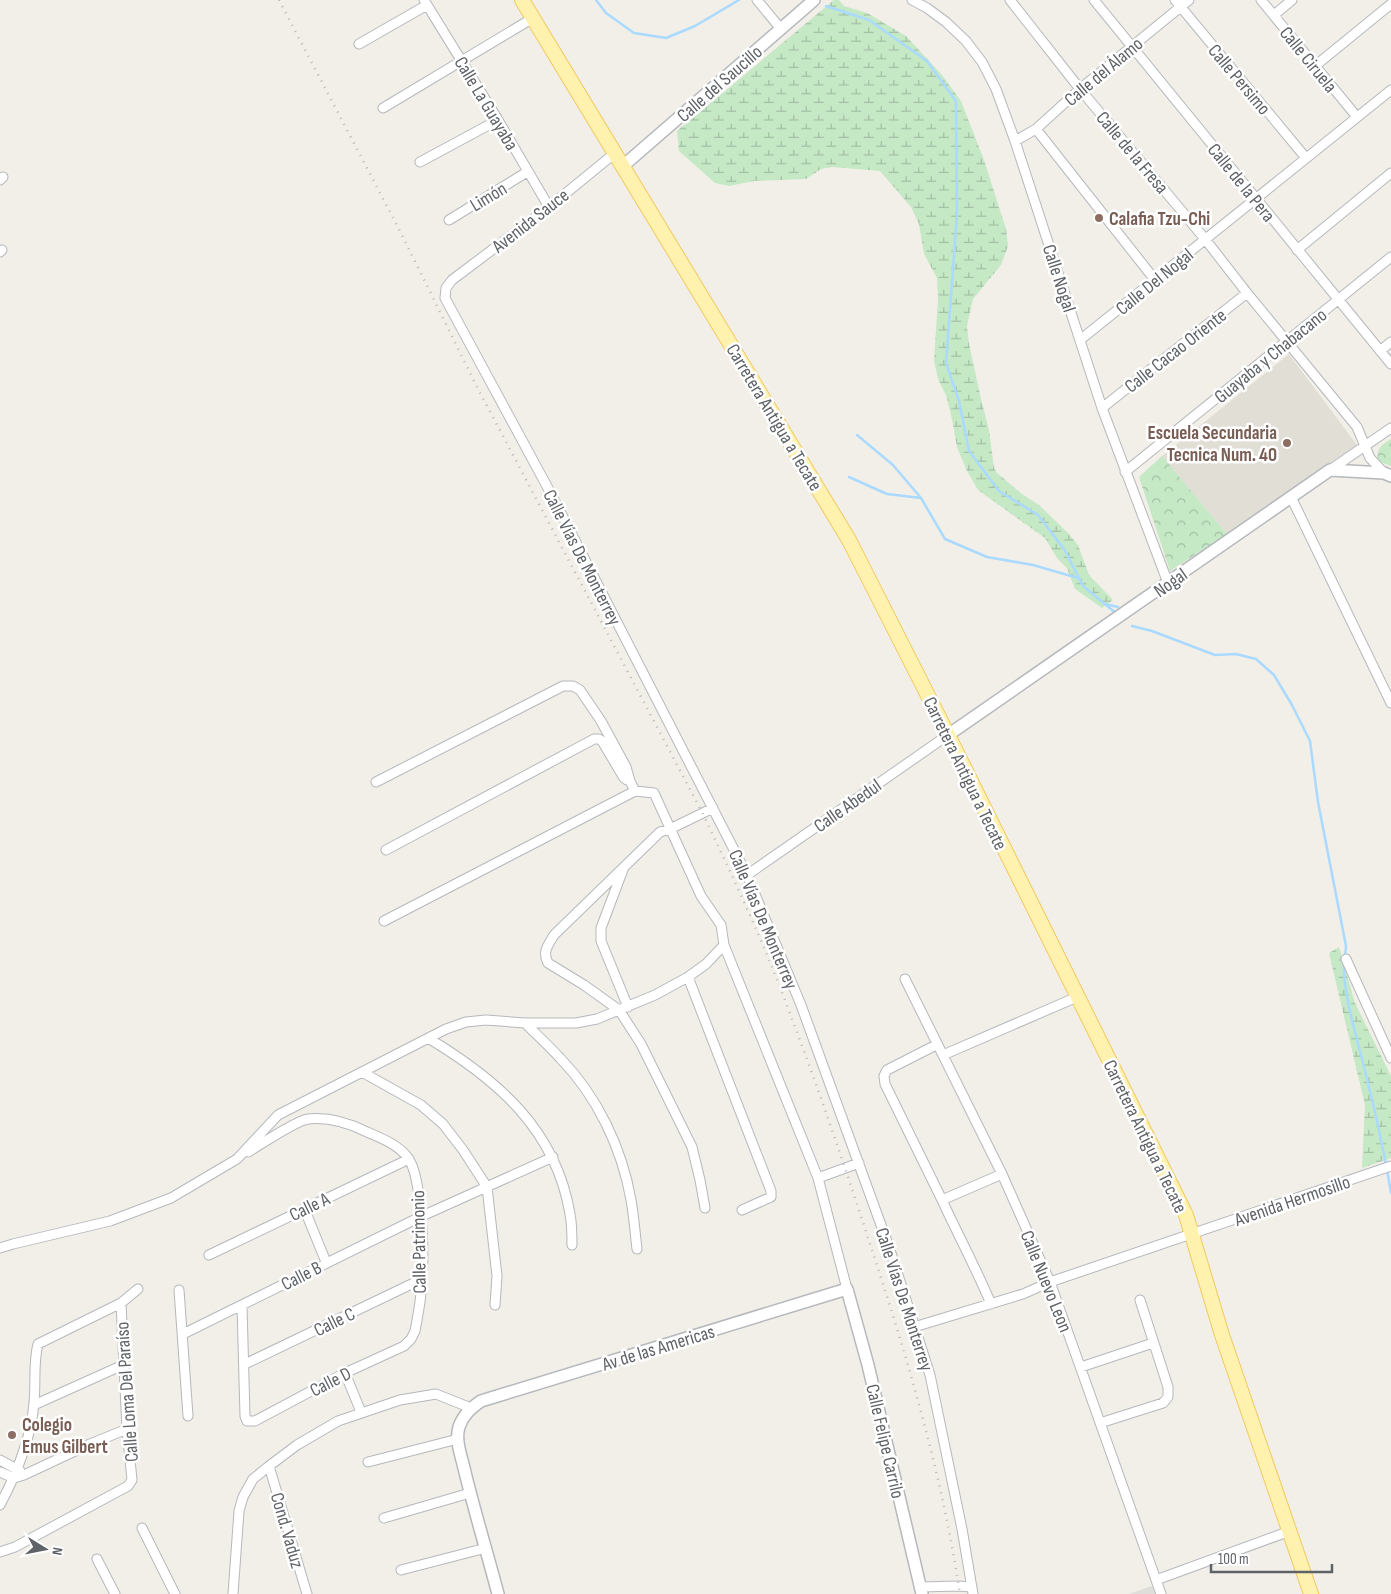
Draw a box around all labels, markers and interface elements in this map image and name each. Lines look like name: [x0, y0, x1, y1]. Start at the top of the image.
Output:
street label: Calle Ciruela: [1274, 22, 1341, 98]
street label: Calle del Álamo: [1060, 33, 1148, 112]
street label: Calle Persimo: [1203, 40, 1275, 120]
street label: Calle del Saucillo: [673, 41, 767, 127]
street label: Calle La Guayaba: [449, 53, 523, 155]
street label: Calle de la Fresa: [1091, 107, 1173, 199]
street label: Calle de la Pera: [1202, 139, 1280, 227]
street label: Limón: [466, 177, 511, 217]
street label: Avenida Sauce: [487, 184, 574, 259]
place label: Calafia Tzu-Chi: [1109, 208, 1210, 231]
marker: Calafia Tzu-Chi: [1093, 212, 1105, 224]
street label: Calle Nogal: [1037, 242, 1080, 315]
street label: Calle Del Nogal: [1111, 244, 1198, 320]
street label: Calle Cacao Oriente: [1120, 304, 1232, 398]
street label: Guayaba y Chabacano: [1210, 304, 1332, 409]
street label: Carretera Antigua a Tecate: [721, 340, 827, 495]
place label: Escuela Secundaria Tecnica Num. 40: [1147, 422, 1277, 467]
marker: Escuela Secundaria Tecnica Num. 40: [1281, 437, 1293, 449]
street label: Calle Vías De Monterrey: [538, 486, 626, 630]
street label: Nogal: [1150, 564, 1192, 603]
street label: Carretera Antigua a Tecate: [918, 693, 1012, 854]
street label: Calle Abedul: [810, 775, 886, 838]
street label: Calle Vías De Monterrey: [723, 846, 803, 993]
street label: Carretera Antigua a Tecate: [1098, 1056, 1192, 1217]
street label: Avenida Hermosillo: [1231, 1171, 1353, 1232]
street label: Calle A: [286, 1187, 334, 1227]
street label: Calle Patrimonio: [407, 1190, 432, 1294]
street label: Calle Vías De Monterrey: [870, 1225, 938, 1375]
street label: Calle Nuevo Leon: [1015, 1227, 1076, 1336]
street label: Calle B: [278, 1256, 326, 1296]
street label: Calle C: [310, 1303, 359, 1342]
street label: Av de las Americas: [598, 1320, 718, 1377]
street label: Calle Loma Del Paraíso: [111, 1321, 144, 1463]
street label: Calle D: [306, 1362, 355, 1402]
street label: Calle Felipe Carrilo: [860, 1382, 909, 1501]
place label: Colegio Emus Gilbert: [22, 1414, 108, 1459]
marker: Colegio Emus Gilbert: [6, 1429, 18, 1441]
street label: Cond. Vaduz: [265, 1490, 308, 1571]
north arrow: [20, 1524, 70, 1574]
scale bar: [1211, 1542, 1332, 1574]
text: N: [48, 1546, 66, 1556]
text: 100 m: [1218, 1550, 1249, 1569]

